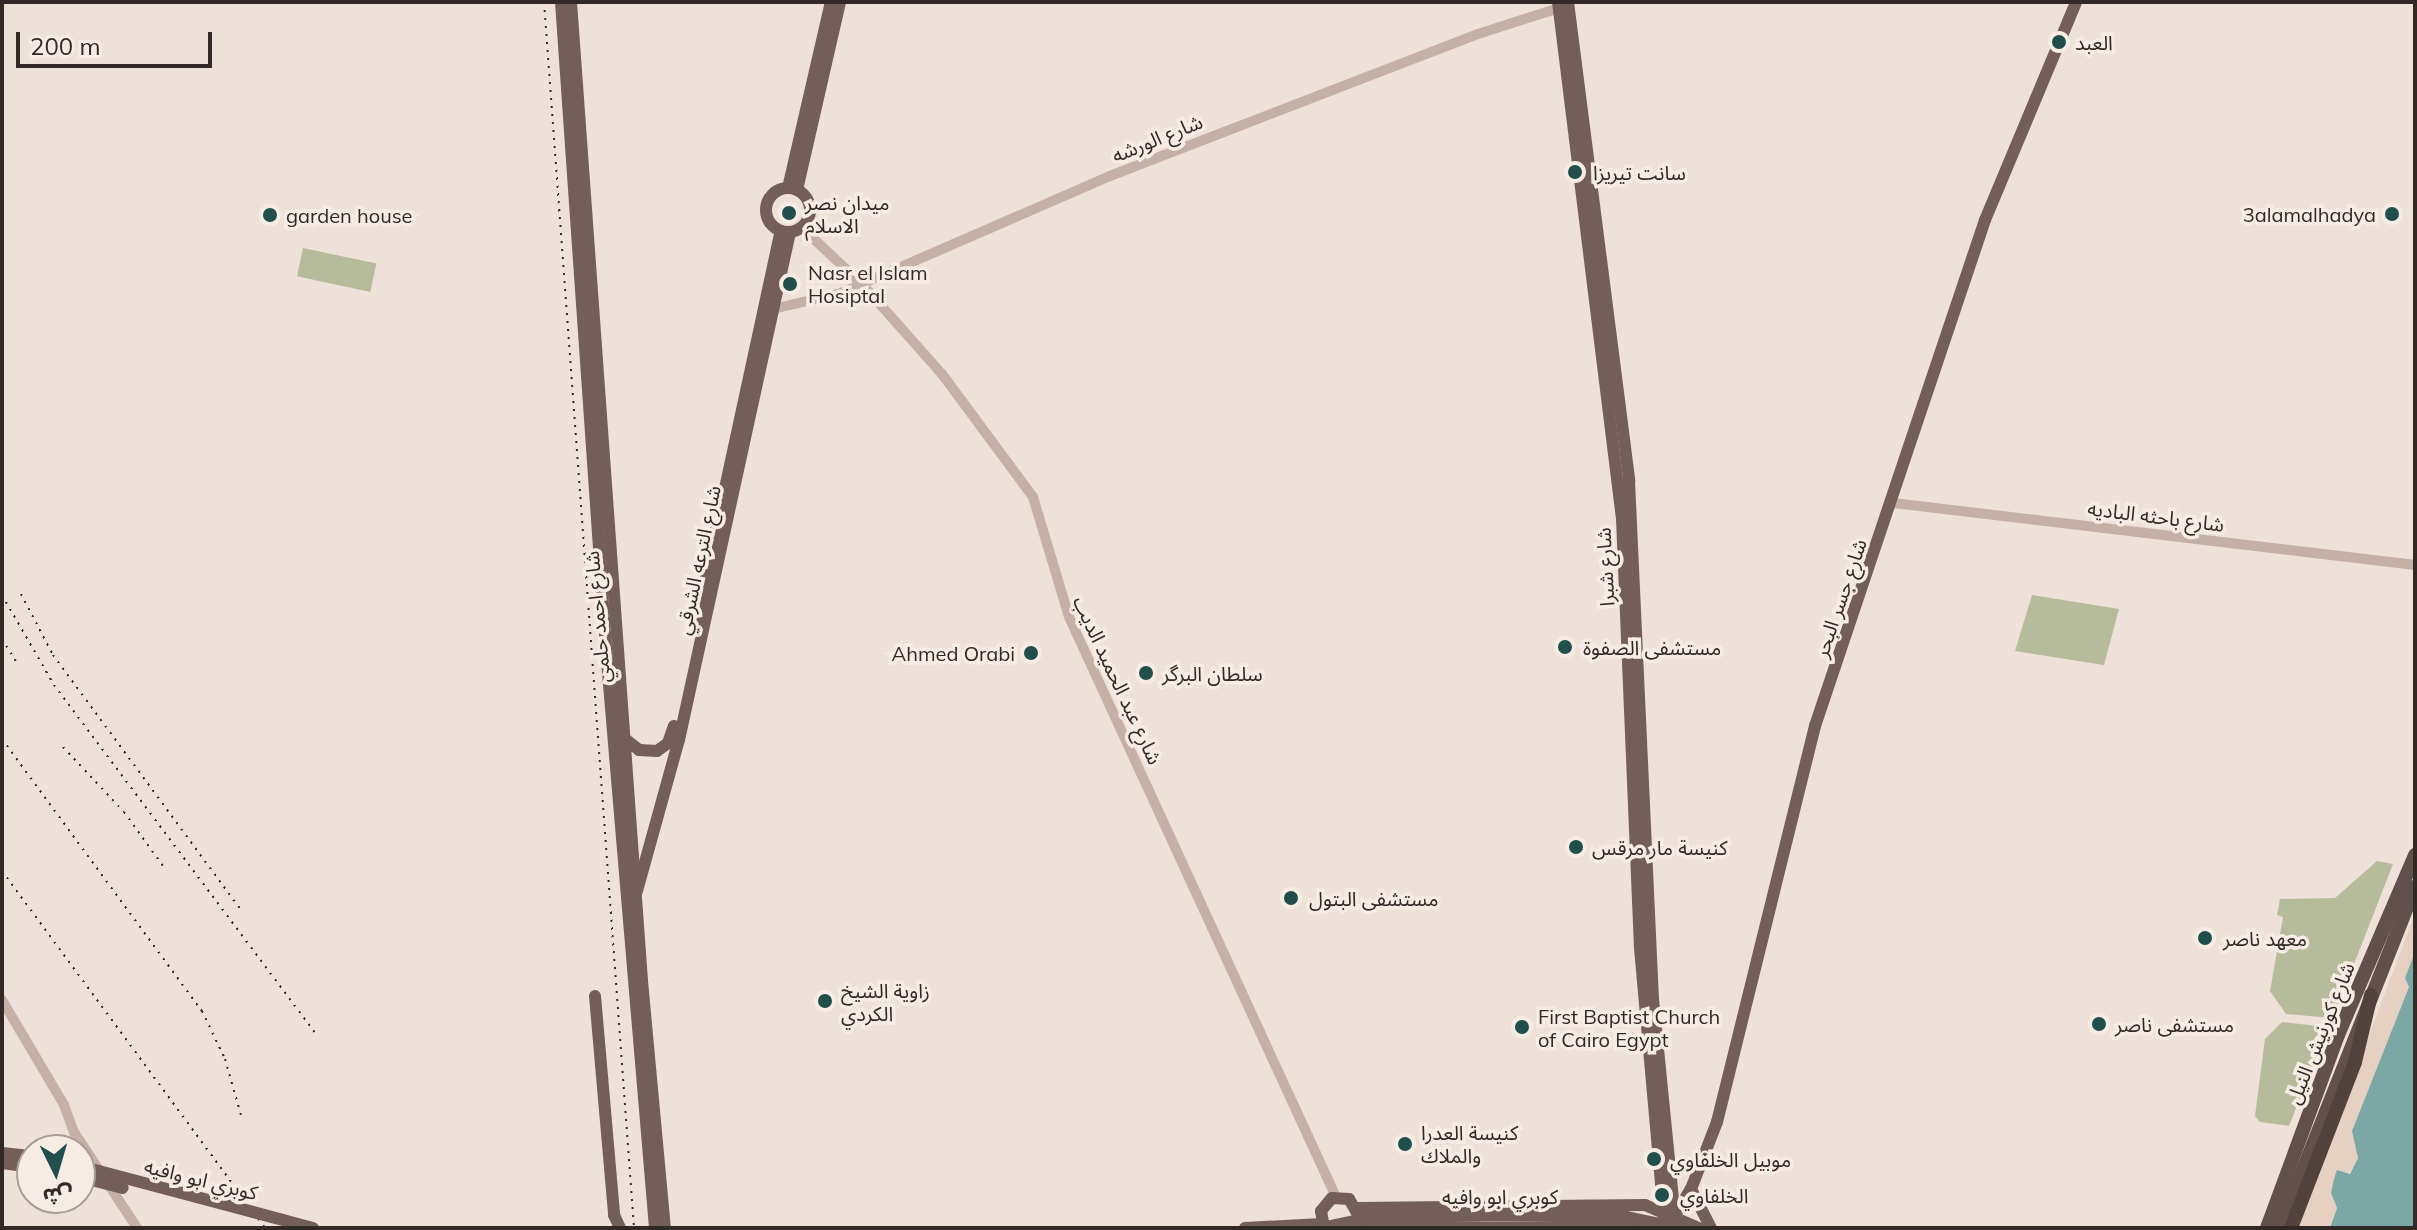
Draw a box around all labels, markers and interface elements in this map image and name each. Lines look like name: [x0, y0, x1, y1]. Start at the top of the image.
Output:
scale bar: [20, 16, 216, 66]
place label: العبد: [2075, 30, 2113, 54]
text: 200 m: [30, 31, 101, 61]
marker: العبد: [2050, 33, 2068, 51]
street label: شارع الورشه: [1108, 109, 1206, 167]
place label: سانت تيريزا: [1593, 160, 1686, 184]
marker: سانت تيريزا: [1564, 161, 1586, 183]
place label: ميدان نصر الاسلام: [805, 190, 890, 237]
place label: 3alamalhadya: [2243, 202, 2376, 226]
place label: garden house: [286, 203, 412, 227]
marker: ميدان نصر الاسلام: [780, 204, 798, 222]
marker: 3alamalhadya: [2383, 205, 2401, 223]
marker: garden house: [261, 206, 279, 224]
place label: Nasr el Islam Hosiptal: [808, 260, 928, 307]
marker: Nasr el Islam Hosiptal: [779, 273, 801, 295]
street label: شارع الترعه الشرقي: [670, 483, 726, 637]
street label: شارع باحثه الباديه: [2086, 496, 2226, 536]
street label: شارع شبرا: [1591, 527, 1619, 607]
street label: شارع جسر البحر: [1809, 536, 1871, 660]
street label: شارع احمد حلمي: [579, 550, 615, 684]
street label: شارع عبد الحميد الديب: [1068, 592, 1168, 768]
place label: مستشفى الصفوة: [1583, 635, 1721, 659]
marker: مستشفى الصفوة: [1554, 636, 1576, 658]
place label: Ahmed Orabi: [892, 641, 1015, 665]
marker: Ahmed Orabi: [1022, 644, 1040, 662]
place label: سلطان البرگر: [1162, 661, 1263, 685]
marker: سلطان البرگر: [1137, 664, 1155, 682]
place label: كنيسة مار مرقس: [1592, 835, 1728, 859]
marker: كنيسة مار مرقس: [1567, 838, 1585, 856]
place label: مستشفى البتول: [1309, 886, 1438, 910]
marker: مستشفى البتول: [1280, 887, 1302, 909]
place label: معهد ناصر: [2223, 926, 2307, 950]
marker: معهد ناصر: [2194, 927, 2216, 949]
street label: شارع كورنيش النيل: [2281, 959, 2359, 1107]
place label: زاوية الشيخ الكردي: [841, 978, 930, 1025]
marker: زاوية الشيخ الكردي: [816, 992, 834, 1010]
place label: First Baptist Church of Cairo Egypt: [1538, 1004, 1720, 1051]
place label: مستشفى ناصر: [2115, 1012, 2234, 1036]
marker: مستشفى ناصر: [2090, 1015, 2108, 1033]
marker: First Baptist Church of Cairo Egypt: [1513, 1018, 1531, 1036]
place label: كنيسة العدرا والملاك: [1421, 1120, 1518, 1167]
north arrow: [16, 1134, 96, 1214]
marker: كنيسة العدرا والملاك: [1396, 1135, 1414, 1153]
place label: موبيل الخلفاوي: [1670, 1147, 1791, 1171]
marker: موبيل الخلفاوي: [1645, 1150, 1663, 1168]
street label: كوبري ابو وافيه: [142, 1153, 260, 1205]
text: ش: [42, 1181, 74, 1211]
place label: الخلفاوي: [1680, 1183, 1749, 1207]
street label: كوبري ابو وافيه: [1442, 1184, 1558, 1208]
marker: الخلفاوي: [1651, 1184, 1673, 1206]

